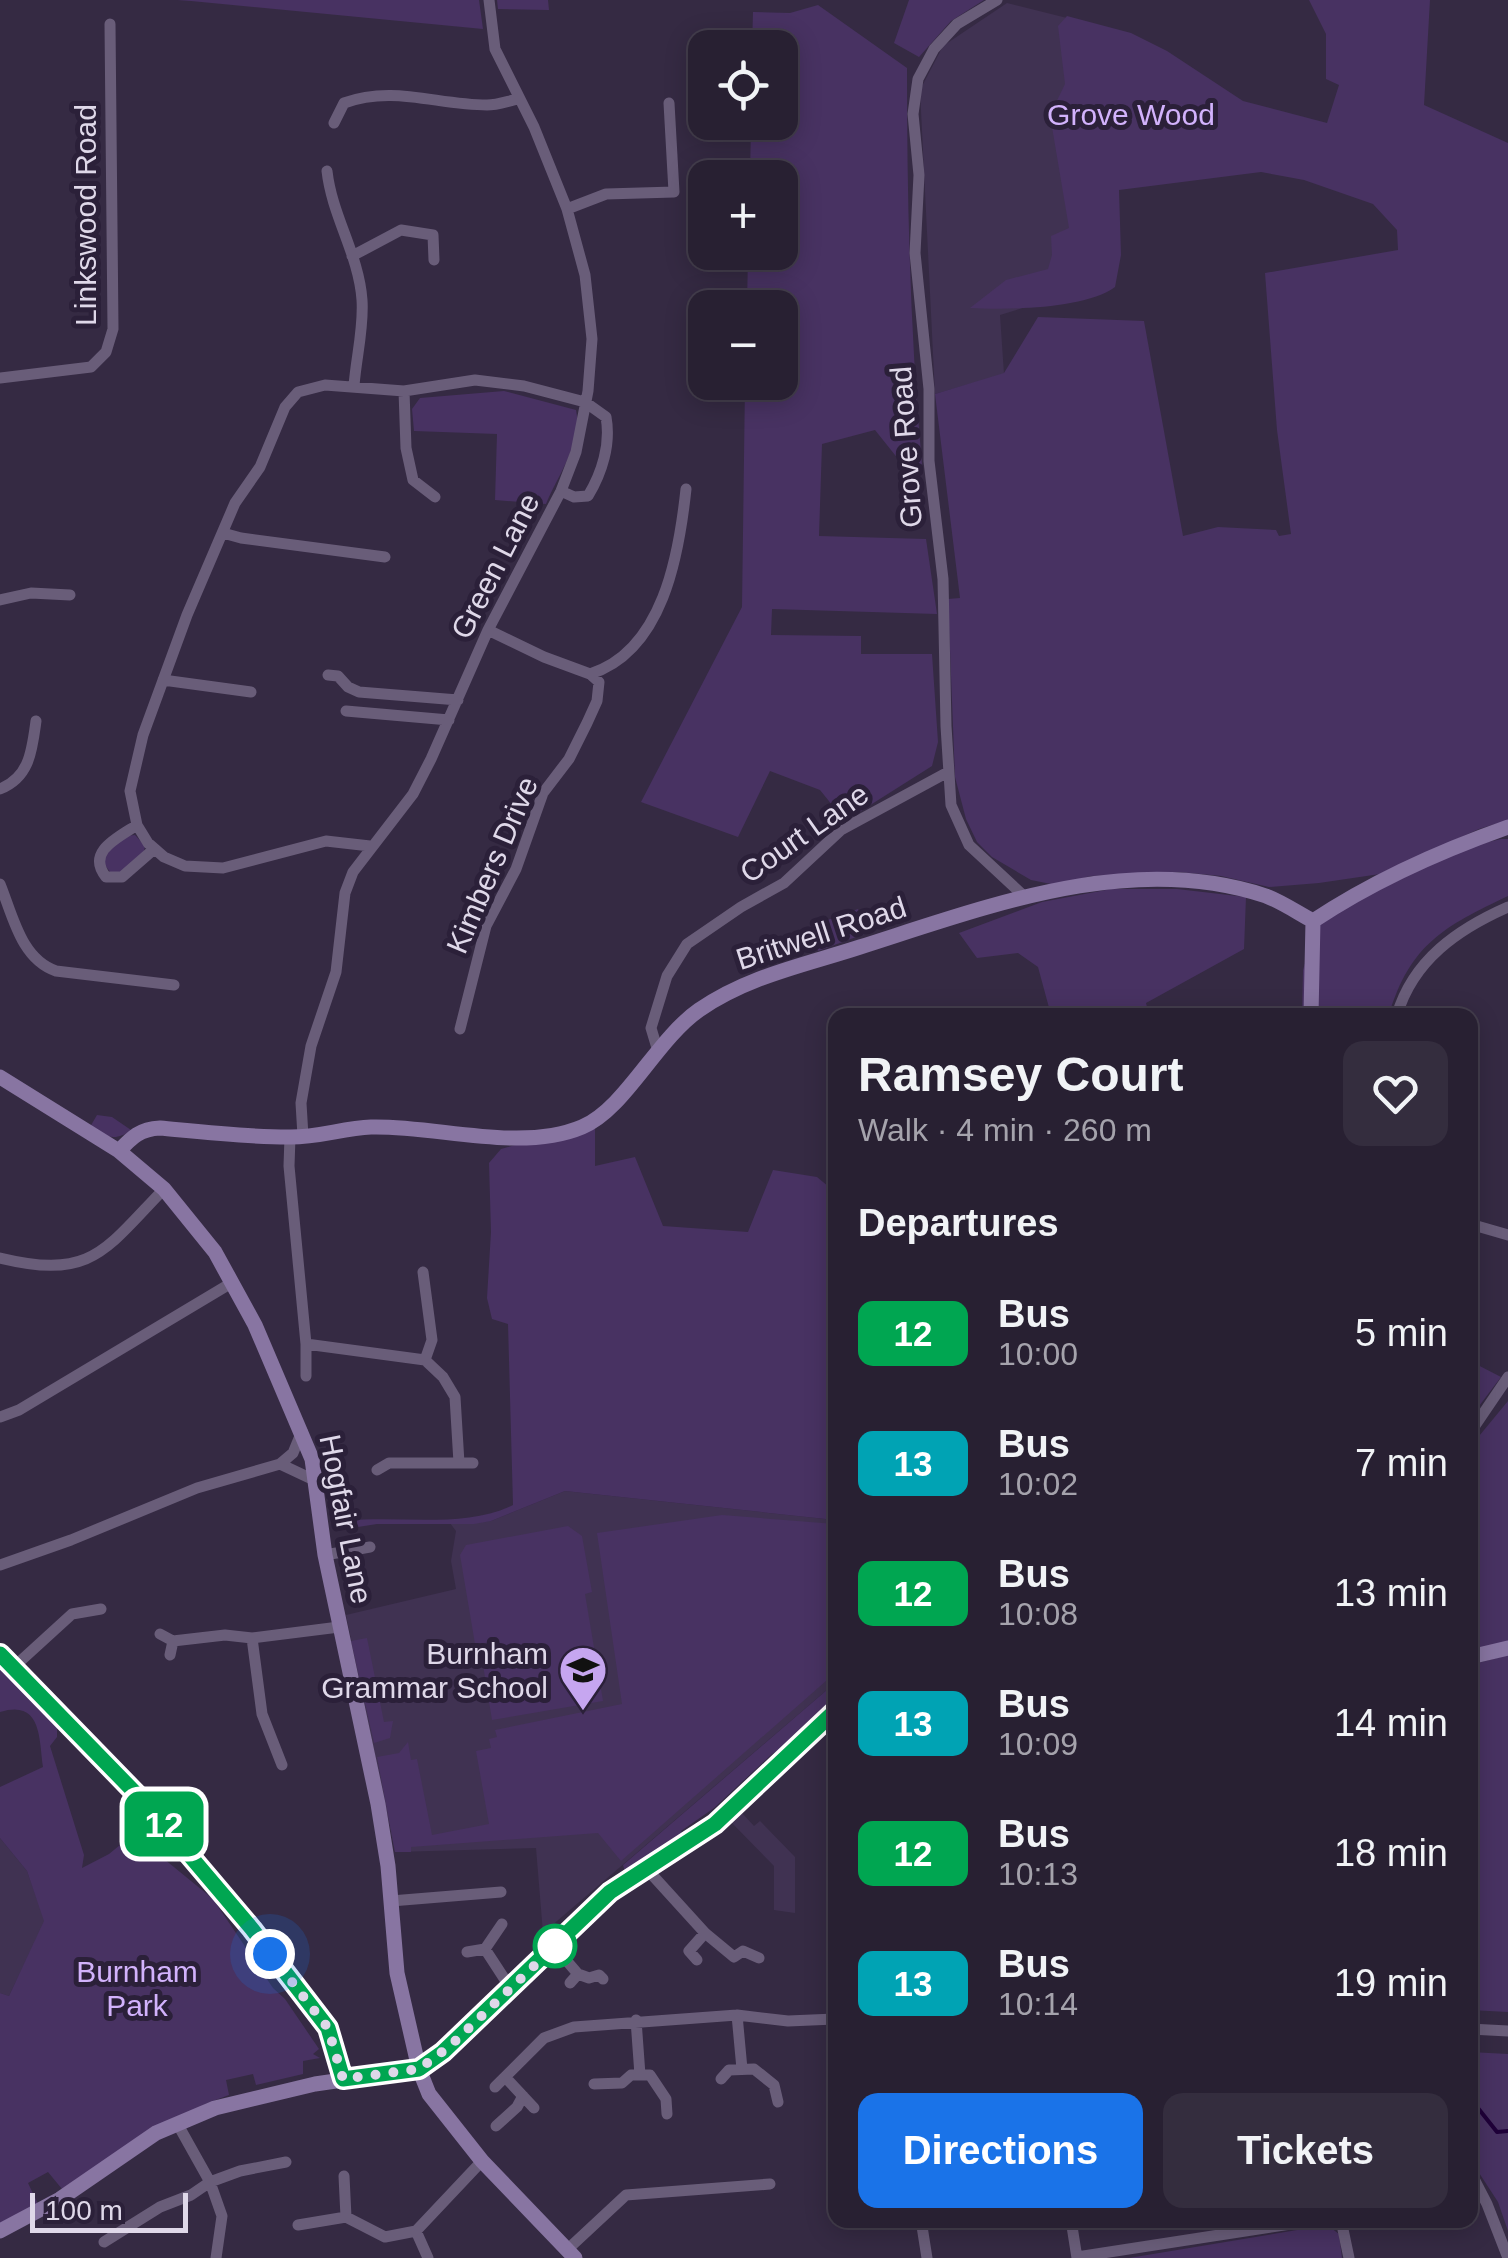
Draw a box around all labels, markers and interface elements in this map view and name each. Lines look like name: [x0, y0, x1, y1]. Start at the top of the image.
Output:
map controls: [688, 30, 798, 400]
button: locate: [688, 30, 798, 140]
park label: Grove Wood: [1047, 98, 1215, 131]
street label: Linkswood Road: [69, 104, 102, 326]
button: +: [688, 160, 798, 270]
button: −: [688, 290, 798, 400]
street label: Grove Road: [884, 365, 928, 529]
street label: Green Lane: [444, 488, 546, 644]
street label: Kimbers Drive: [440, 772, 544, 958]
street label: Court Lane: [734, 777, 874, 889]
street label: Britwell Road: [732, 890, 910, 976]
button: heart: [1343, 1041, 1448, 1146]
text: Ramsey Court: [858, 1048, 1183, 1101]
text: Walk · 4 min · 260 m: [858, 1112, 1152, 1148]
text: Departures: [858, 1202, 1059, 1244]
text: Bus: [998, 1293, 1070, 1335]
text: 5 min: [1355, 1312, 1448, 1354]
text: 12: [894, 1314, 932, 1353]
text: 10:00: [998, 1336, 1078, 1372]
text: Bus: [998, 1423, 1070, 1465]
street label: Hogfair Lane: [313, 1432, 379, 1606]
text: 7 min: [1355, 1442, 1448, 1484]
text: 13: [894, 1444, 932, 1483]
text: 10:02: [998, 1466, 1078, 1502]
text: Bus: [998, 1553, 1070, 1595]
text: 13 min: [1334, 1572, 1448, 1614]
text: 12: [894, 1574, 932, 1613]
text: 10:08: [998, 1596, 1078, 1632]
place label: Burnham Grammar School: [321, 1637, 548, 1704]
school or university icon: Burnham Grammar School: [557, 1644, 609, 1712]
text: Bus: [998, 1683, 1070, 1725]
text: 14 min: [1334, 1702, 1448, 1744]
text: 13: [894, 1704, 932, 1743]
text: 10:09: [998, 1726, 1078, 1762]
line badge: 12: [119, 1792, 209, 1856]
text: 12: [145, 1805, 183, 1844]
text: Bus: [998, 1813, 1070, 1855]
text: 18 min: [1334, 1832, 1448, 1874]
text: 12: [894, 1834, 932, 1873]
text: 10:13: [998, 1856, 1078, 1892]
unlabelled marker: [534, 1925, 576, 1967]
your location: [245, 1929, 295, 1979]
text: Bus: [998, 1943, 1070, 1985]
park label: Burnham Park: [76, 1955, 198, 2022]
text: 19 min: [1334, 1962, 1448, 2004]
text: 13: [894, 1964, 932, 2003]
text: 10:14: [998, 1986, 1078, 2022]
button: Directions: [858, 2093, 1143, 2208]
button: Tickets: [1163, 2093, 1448, 2208]
scale bar: [30, 2188, 188, 2232]
text: 100 m: [45, 2195, 123, 2226]

